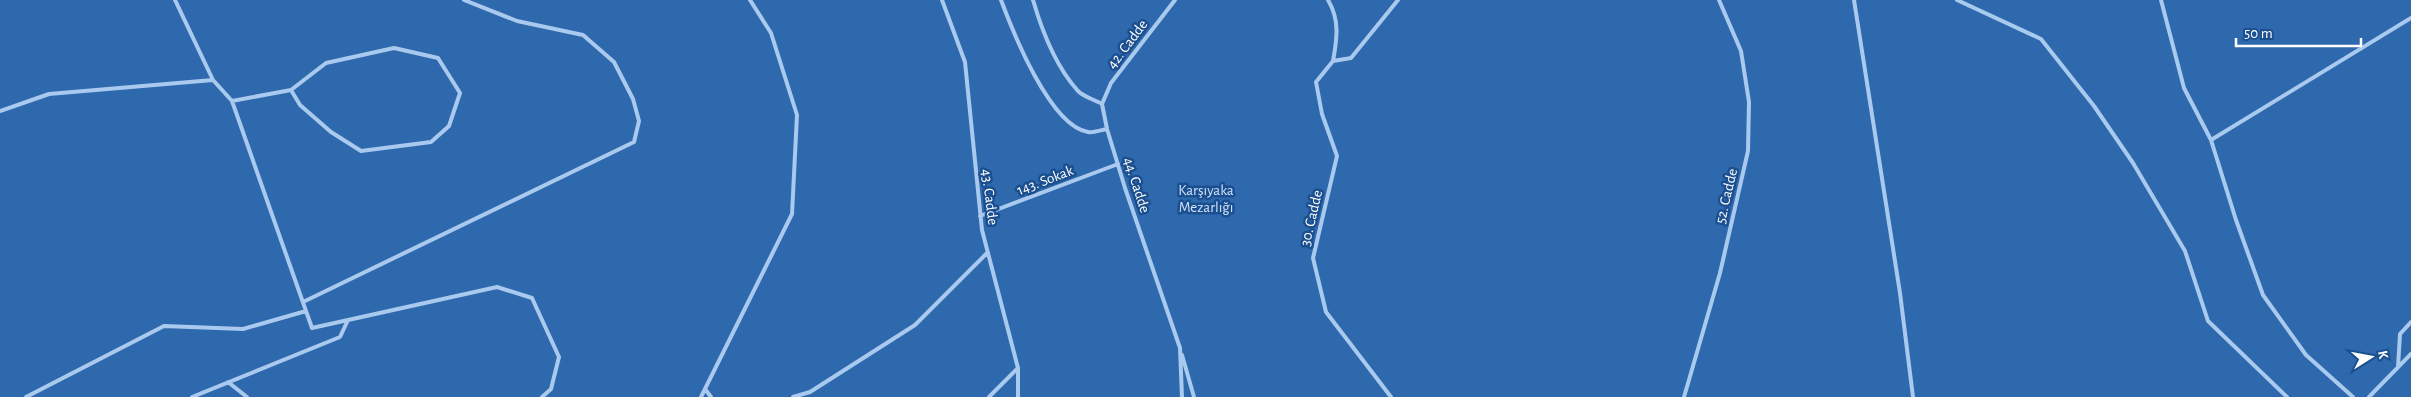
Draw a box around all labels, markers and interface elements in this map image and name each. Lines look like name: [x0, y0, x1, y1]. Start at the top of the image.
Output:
scale bar: [2236, 15, 2361, 47]
street label: 42. Cadde: [1104, 17, 1151, 72]
text: 50 m: [2244, 26, 2273, 41]
street label: 44. Cadde: [1121, 155, 1153, 215]
street label: 143. Sokak: [1015, 163, 1076, 198]
street label: 52. Cadde: [1713, 167, 1740, 225]
street label: 43. Cadde: [979, 168, 1000, 226]
park label: Karşıyaka Mezarlığı: [1178, 183, 1234, 215]
street label: 30. Cadde: [1298, 188, 1325, 248]
north arrow: [2346, 332, 2396, 382]
text: K: [2375, 349, 2391, 361]

